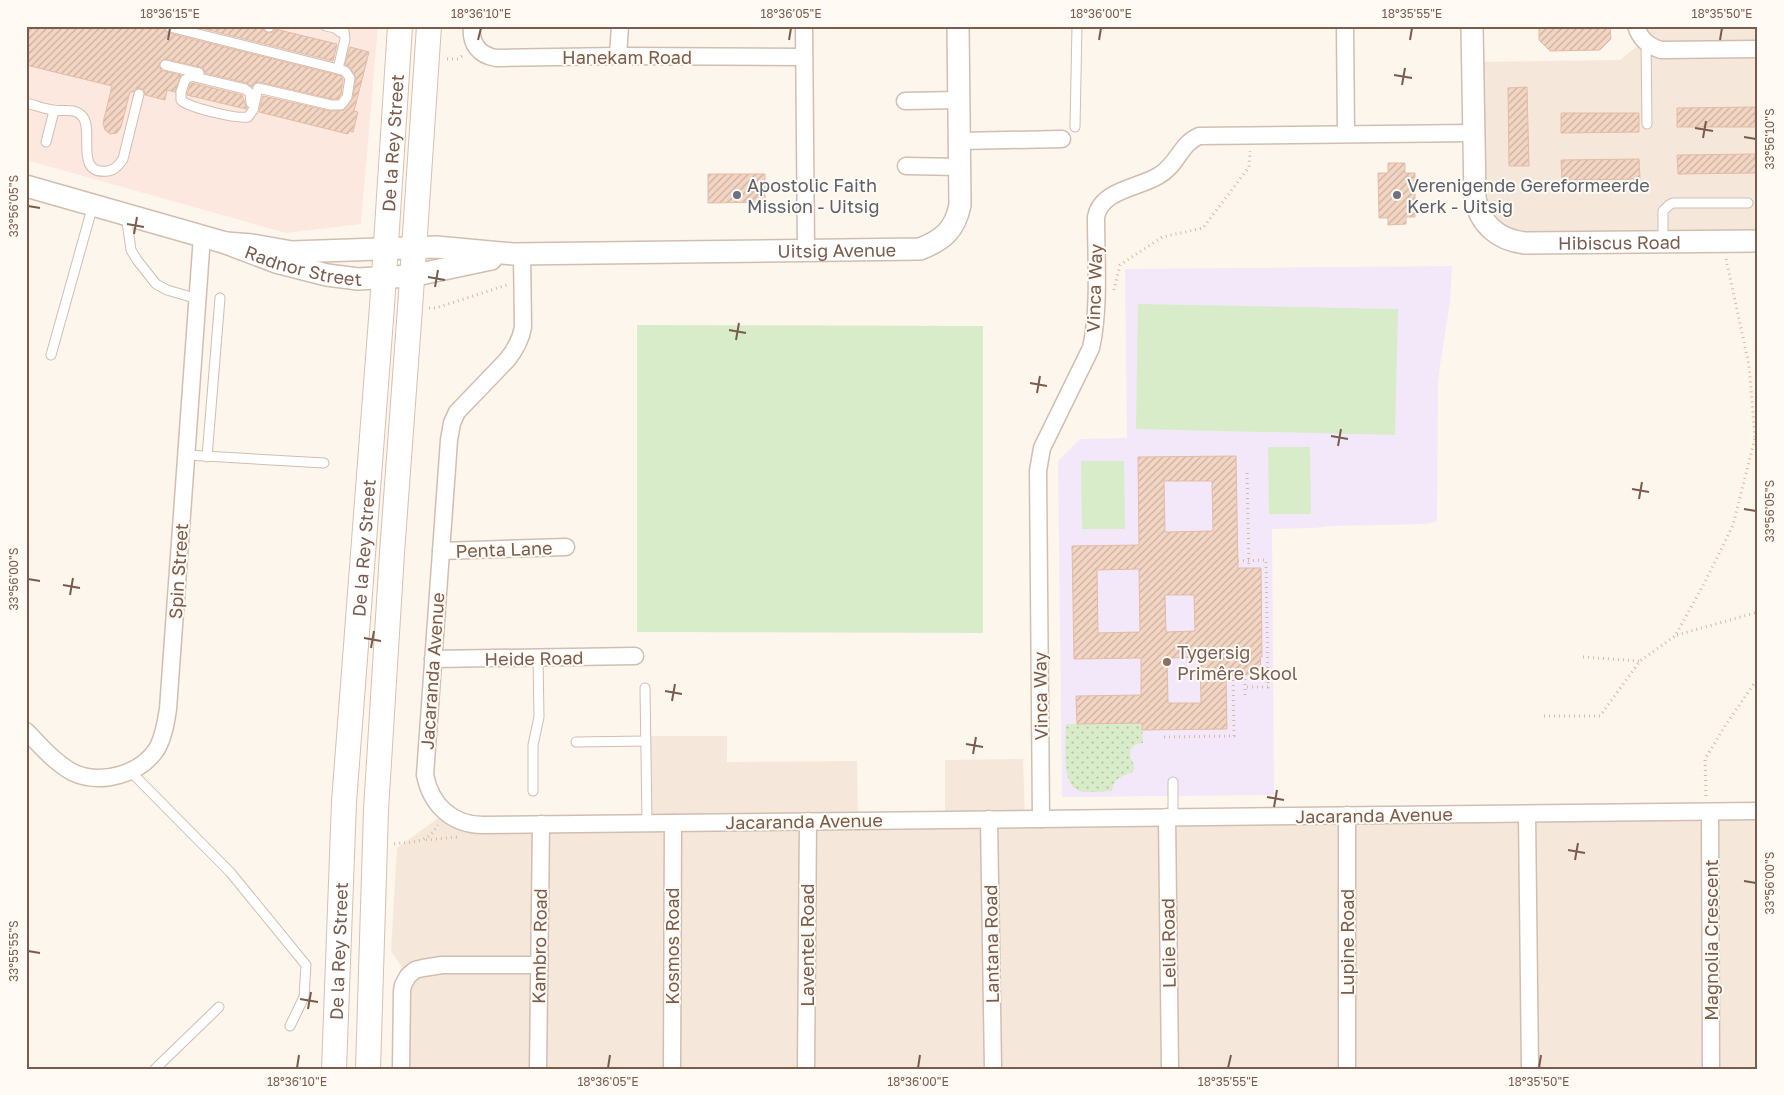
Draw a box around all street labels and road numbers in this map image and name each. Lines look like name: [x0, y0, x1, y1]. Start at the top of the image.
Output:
street label: Hanekam Road: [562, 46, 692, 68]
street label: De la Rey Street: [377, 73, 408, 213]
street label: Hibiscus Road: [1558, 231, 1681, 254]
street label: Uitsig Avenue: [777, 238, 896, 262]
street label: Radnor Street: [242, 240, 362, 290]
street label: Vinca Way: [1081, 243, 1107, 333]
street label: De la Rey Street: [347, 478, 380, 618]
street label: Spin Street: [164, 522, 192, 620]
street label: Penta Lane: [455, 536, 553, 562]
street label: Jacaranda Avenue: [416, 592, 448, 750]
street label: Heide Road: [484, 646, 584, 670]
street label: Vinca Way: [1028, 651, 1052, 741]
street label: Jacaranda Avenue: [1295, 803, 1453, 827]
street label: Jacaranda Avenue: [725, 809, 883, 833]
street label: Magnolia Crescent: [1700, 859, 1722, 1021]
street label: De la Rey Street: [325, 882, 352, 1020]
street label: Laventel Road: [796, 883, 818, 1007]
street label: Lantana Road: [979, 884, 1003, 1004]
street label: Kosmos Road: [661, 887, 683, 1005]
street label: Kambro Road: [527, 888, 551, 1004]
street label: Lupine Road: [1336, 889, 1358, 995]
street label: Lelie Road: [1156, 898, 1180, 988]

